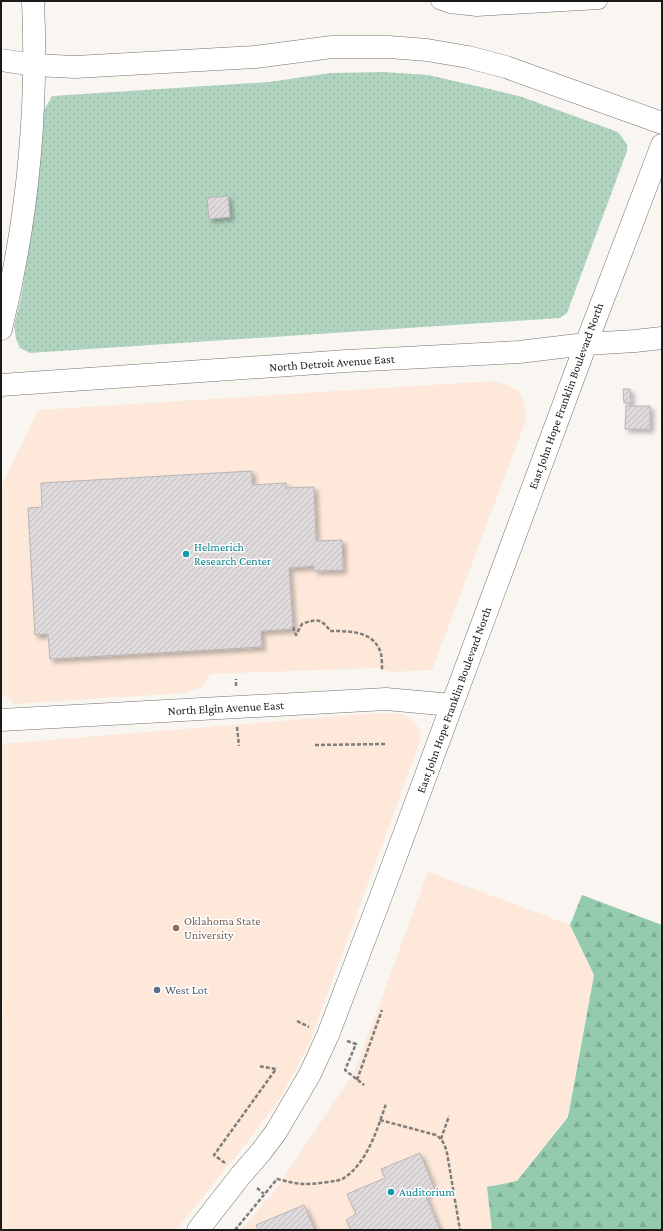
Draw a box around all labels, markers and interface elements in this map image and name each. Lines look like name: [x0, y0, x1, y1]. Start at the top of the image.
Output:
street label: East John Hope Franklin Boulevard North: [526, 300, 606, 491]
street label: North Detroit Avenue East: [269, 352, 396, 374]
place label: Helmerich Research Center: [194, 540, 272, 568]
marker: Helmerich Research Center: [181, 549, 191, 559]
street label: East John Hope Franklin Boulevard North: [414, 604, 494, 795]
street label: North Elgin Avenue East: [168, 698, 285, 718]
place label: Oklahoma State University: [184, 914, 261, 942]
marker: Oklahoma State University: [171, 923, 181, 933]
place label: West Lot: [165, 983, 209, 997]
marker: West Lot: [152, 985, 162, 995]
place label: Auditorium: [399, 1185, 455, 1199]
marker: Auditorium: [386, 1187, 396, 1197]

